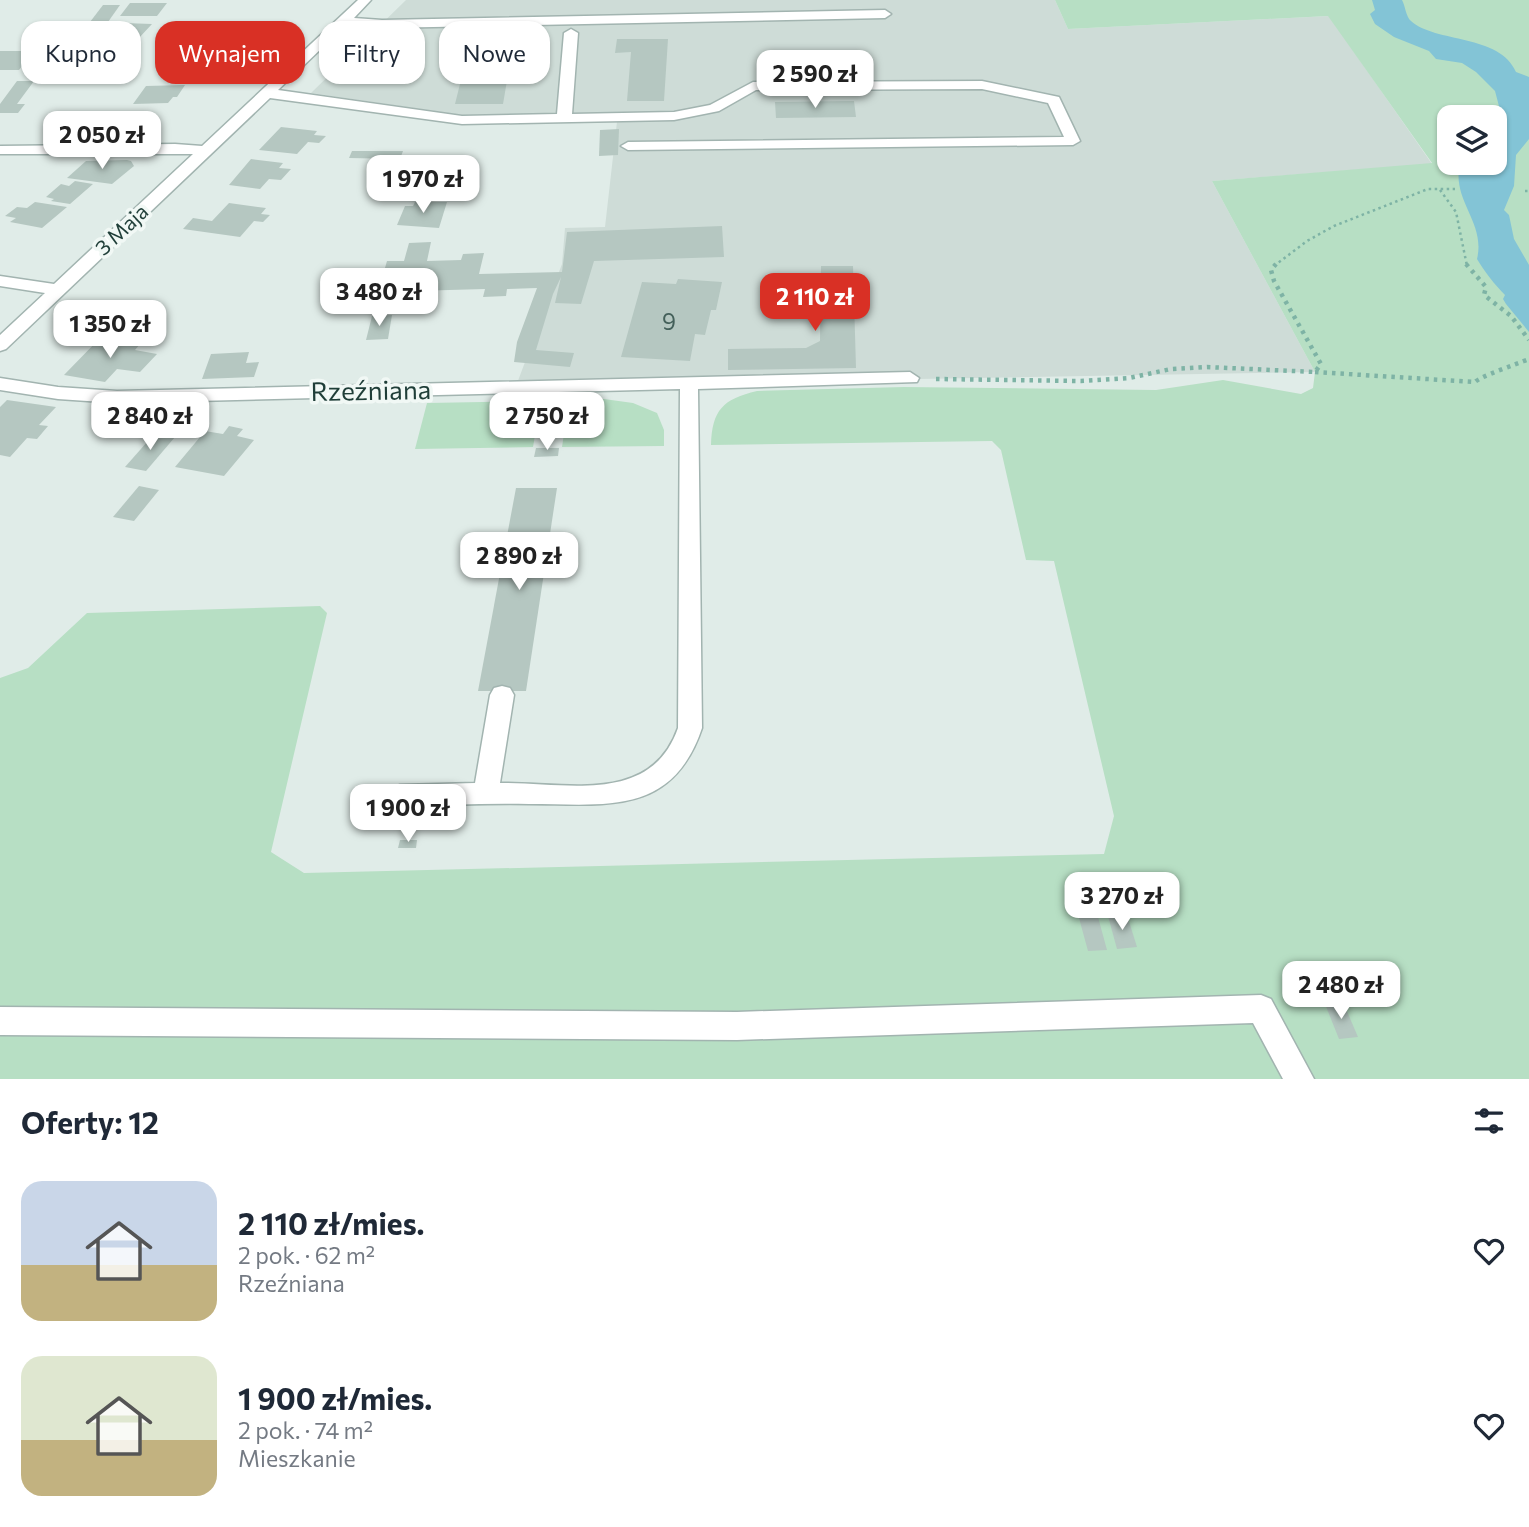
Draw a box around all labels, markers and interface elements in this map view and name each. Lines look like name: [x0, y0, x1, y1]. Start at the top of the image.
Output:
chip: Kupno: [21, 21, 141, 84]
chip: Wynajem: [155, 21, 305, 84]
chip: Filtry: [319, 21, 425, 84]
chip: Nowe: [439, 21, 550, 84]
pin: 2 590 zł: [743, 50, 887, 110]
text: 2 590 zł: [773, 59, 857, 87]
map controls: [1437, 105, 1507, 175]
button: layers: [1437, 105, 1507, 175]
pin: 2 050 zł: [30, 111, 174, 171]
text: 2 050 zł: [59, 120, 145, 148]
pin: 1 970 zł: [351, 156, 495, 215]
text: 1 970 zł: [383, 164, 463, 192]
street label: 3 Maja: [89, 198, 153, 260]
pin: 3 480 zł: [307, 268, 451, 328]
pin: 2 110 zł: [743, 274, 887, 333]
text: 3 480 zł: [336, 277, 422, 305]
text: 2 110 zł: [776, 282, 854, 310]
pin: 1 350 zł: [38, 300, 182, 360]
house number: 9: [662, 307, 676, 335]
text: 1 350 zł: [69, 309, 151, 337]
street label: Rzeźniana: [310, 373, 432, 406]
pin: 2 840 zł: [78, 392, 222, 452]
pin: 2 750 zł: [475, 392, 619, 452]
text: 2 840 zł: [107, 401, 193, 429]
text: 2 750 zł: [505, 401, 589, 429]
pin: 2 890 zł: [447, 532, 591, 592]
text: 2 890 zł: [476, 541, 562, 569]
pin: 1 900 zł: [336, 784, 480, 844]
text: 1 900 zł: [366, 793, 450, 821]
pin: 3 270 zł: [1050, 872, 1194, 932]
text: 3 270 zł: [1081, 881, 1163, 909]
pin: 2 480 zł: [1269, 962, 1413, 1021]
text: 2 480 zł: [1298, 970, 1384, 998]
icon: filters: [1470, 1102, 1508, 1140]
text: Oferty: 12: [21, 1103, 159, 1140]
text: 2 110 zł/mies.: [238, 1204, 424, 1241]
icon: home: [77, 1209, 161, 1293]
icon: heart: [1470, 1232, 1508, 1270]
text: 2 pok. · 62 m²: [238, 1241, 375, 1269]
text: Rzeźniana: [238, 1269, 345, 1297]
text: 1 900 zł/mies.: [238, 1379, 432, 1416]
icon: home: [77, 1384, 161, 1468]
icon: heart: [1470, 1407, 1508, 1445]
text: 2 pok. · 74 m²: [238, 1416, 373, 1444]
text: Mieszkanie: [238, 1444, 356, 1472]

